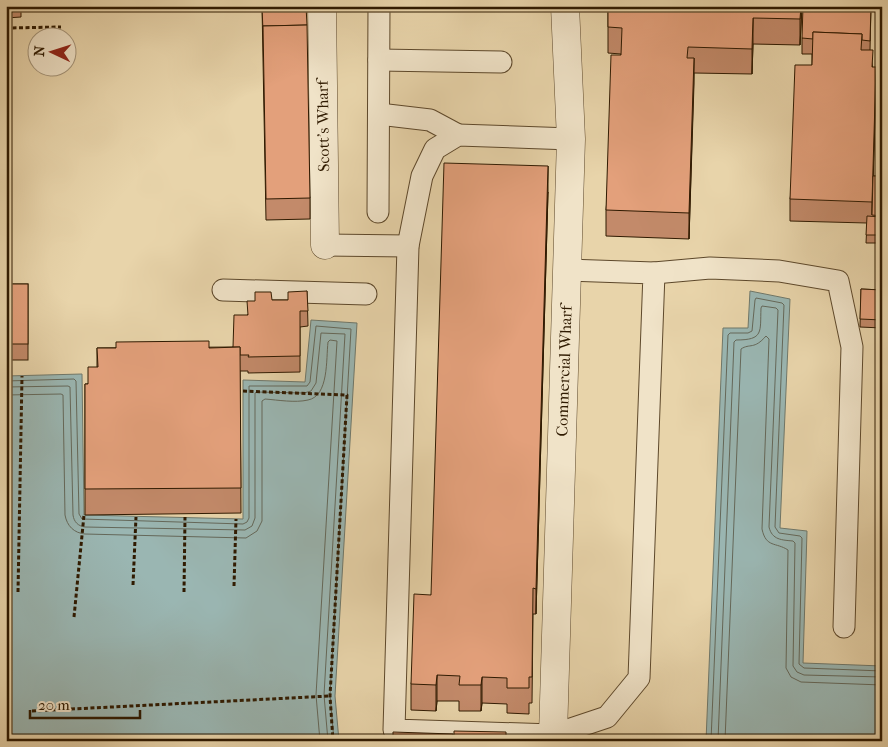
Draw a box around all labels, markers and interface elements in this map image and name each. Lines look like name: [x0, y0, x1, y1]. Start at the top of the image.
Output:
north arrow: [28, 28, 78, 78]
text: N: [31, 45, 48, 57]
street label: Scott's Wharf: [313, 76, 333, 172]
street label: Commercial Wharf: [552, 301, 576, 437]
scale bar: [30, 687, 140, 719]
text: 20 m: [38, 696, 70, 714]

